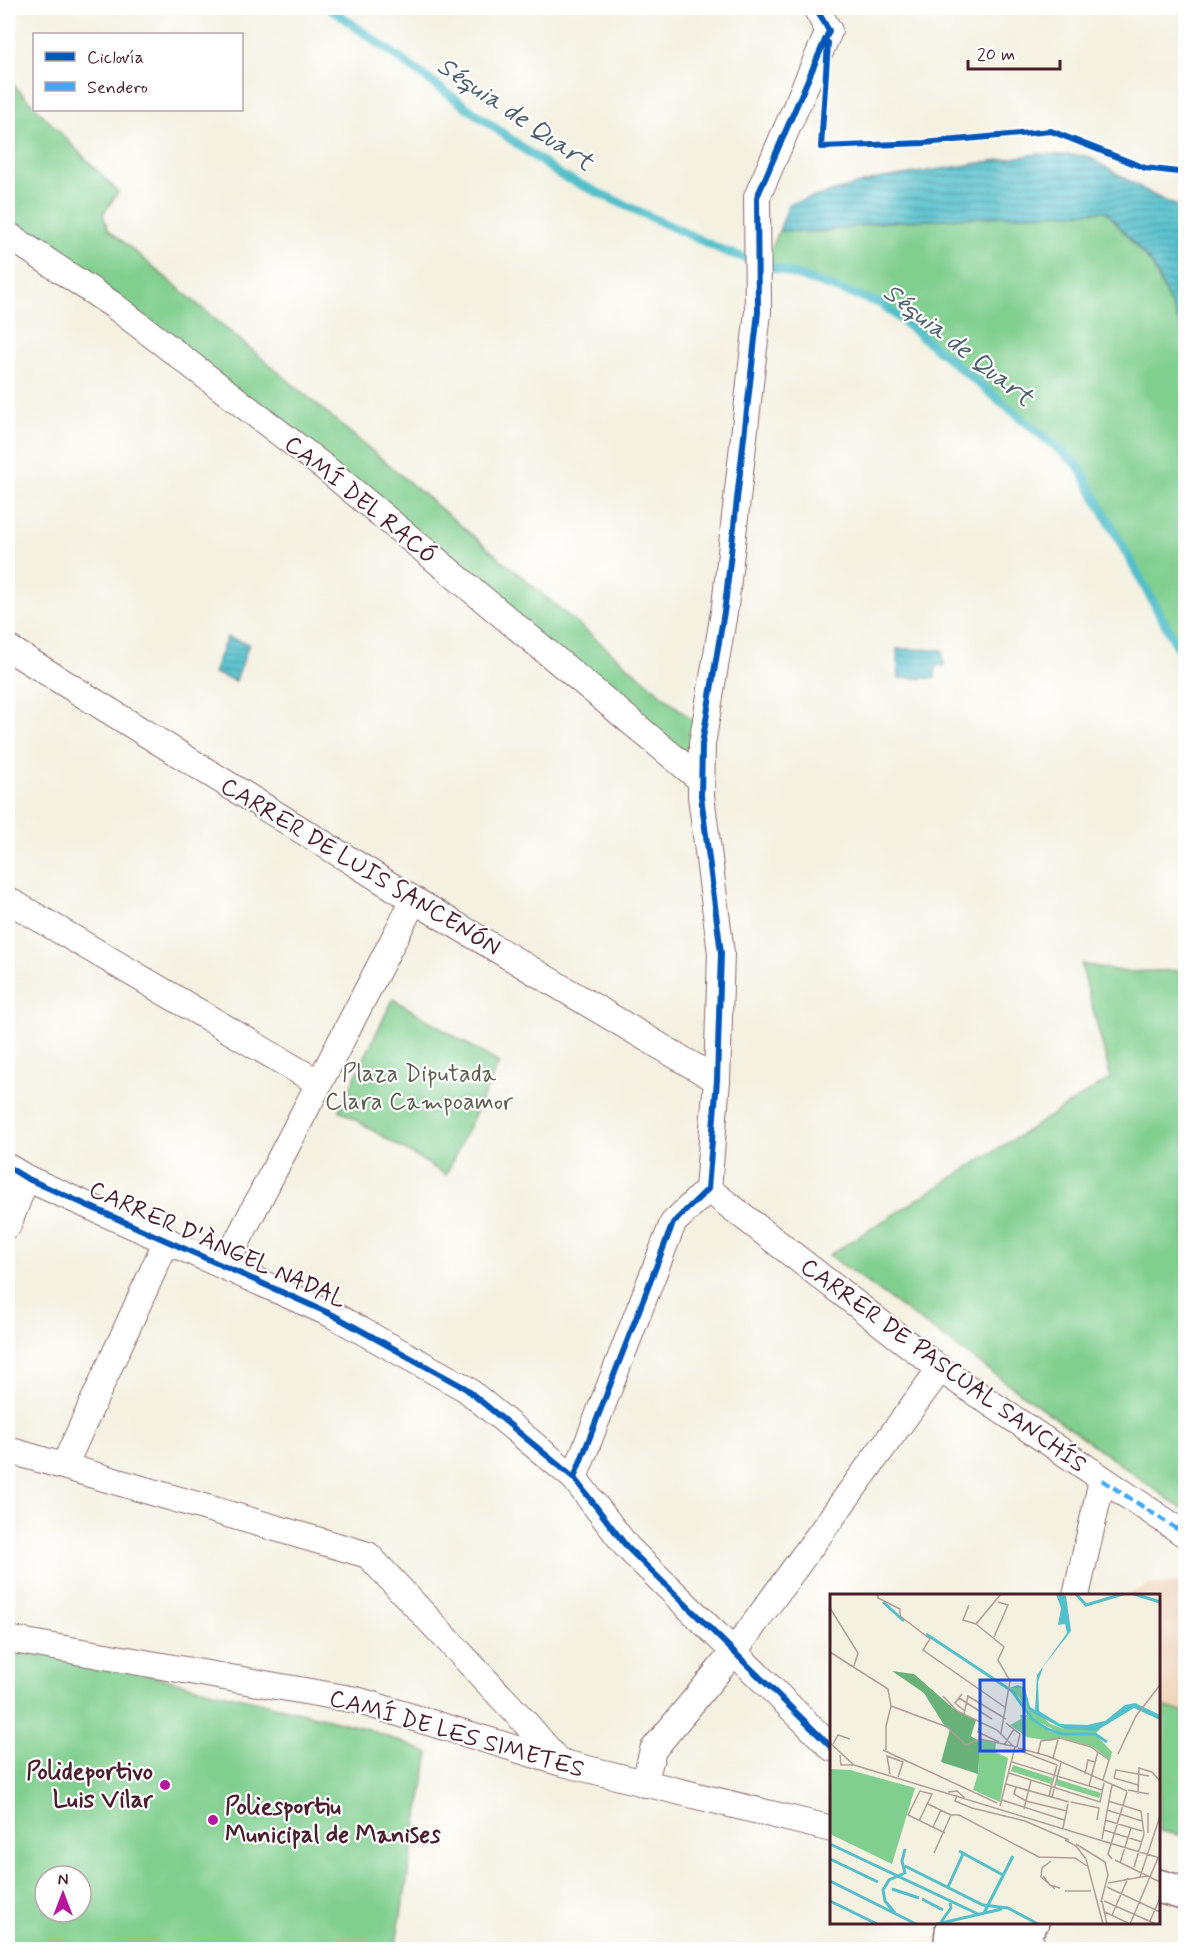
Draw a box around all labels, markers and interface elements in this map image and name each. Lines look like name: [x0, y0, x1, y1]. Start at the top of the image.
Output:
legend: [33, 33, 243, 111]
scale bar: [968, 33, 1060, 71]
text: 20 m: [977, 43, 1015, 67]
text: Ciclovía: [87, 46, 144, 70]
water label: Séquia de Quart: [430, 50, 601, 181]
text: Sendero: [87, 76, 148, 100]
water label: Séquia de Quart: [876, 276, 1041, 416]
street label: CAMÍ DEL RACÓ: [277, 428, 443, 571]
street label: CARRER DE LUIS SANCENÓN: [214, 771, 506, 963]
park label: Plaza Diputada Clara Campoamor: [325, 1059, 513, 1118]
street label: CARRER D'ÀNGEL NADAL: [84, 1175, 351, 1316]
street label: CARRER DE PASCUAL SANCHÍS: [794, 1251, 1093, 1481]
inset map: [830, 1594, 1160, 1924]
street label: CAMÍ DE LES SIMETES: [326, 1682, 588, 1786]
place label: Polideportivo Luis Vilar: [26, 1757, 154, 1816]
marker: Polideportivo Luis Vilar: [158, 1778, 172, 1792]
place label: Poliesportiu Municipal de Manises: [225, 1792, 441, 1851]
marker: Poliesportiu Municipal de Manises: [206, 1813, 220, 1827]
north arrow: [33, 1864, 93, 1924]
text: N: [58, 1870, 68, 1891]

